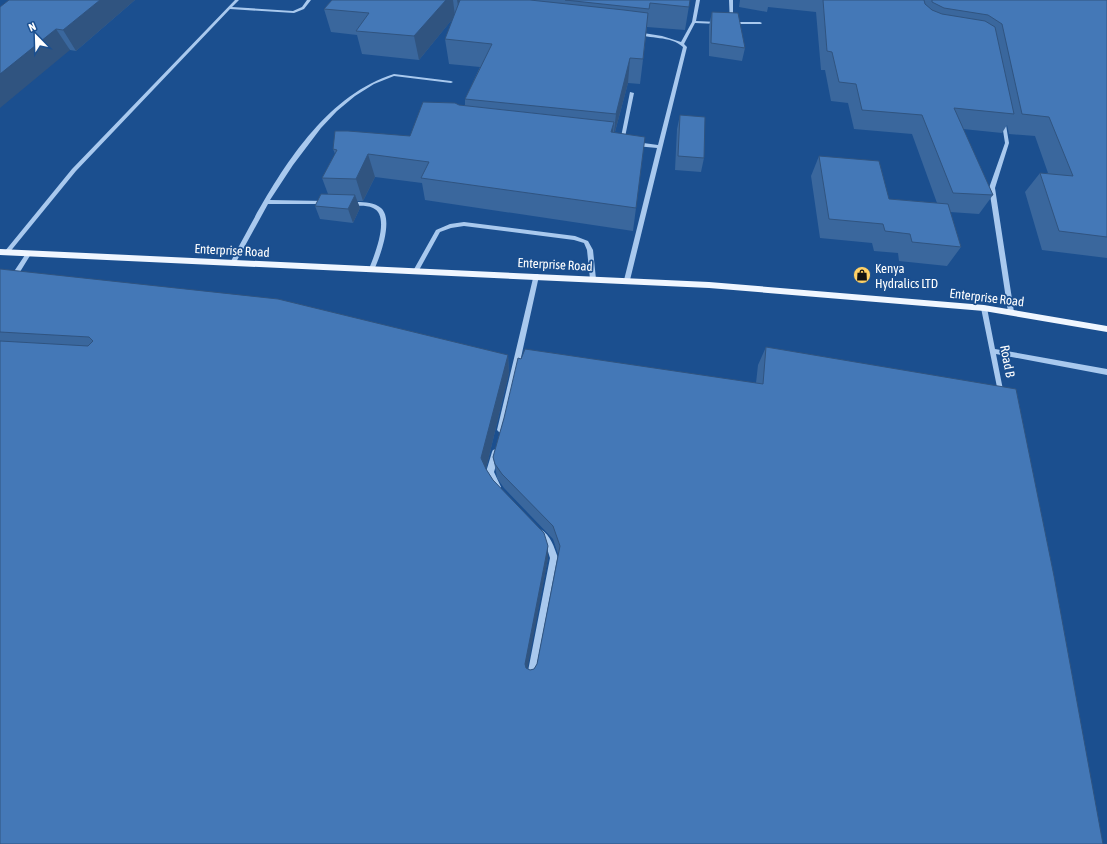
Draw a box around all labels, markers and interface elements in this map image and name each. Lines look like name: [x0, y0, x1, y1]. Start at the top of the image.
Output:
north arrow: [16, 16, 56, 56]
text: N: [27, 20, 37, 34]
street label: Enterprise Road: [194, 241, 270, 260]
street label: Enterprise Road: [517, 255, 593, 274]
place label: Kenya Hydralics LTD: [875, 261, 938, 291]
shop icon: Kenya Hydralics LTD: [852, 265, 872, 285]
street label: Enterprise Road: [949, 285, 1025, 310]
street label: Road B: [997, 344, 1018, 379]

